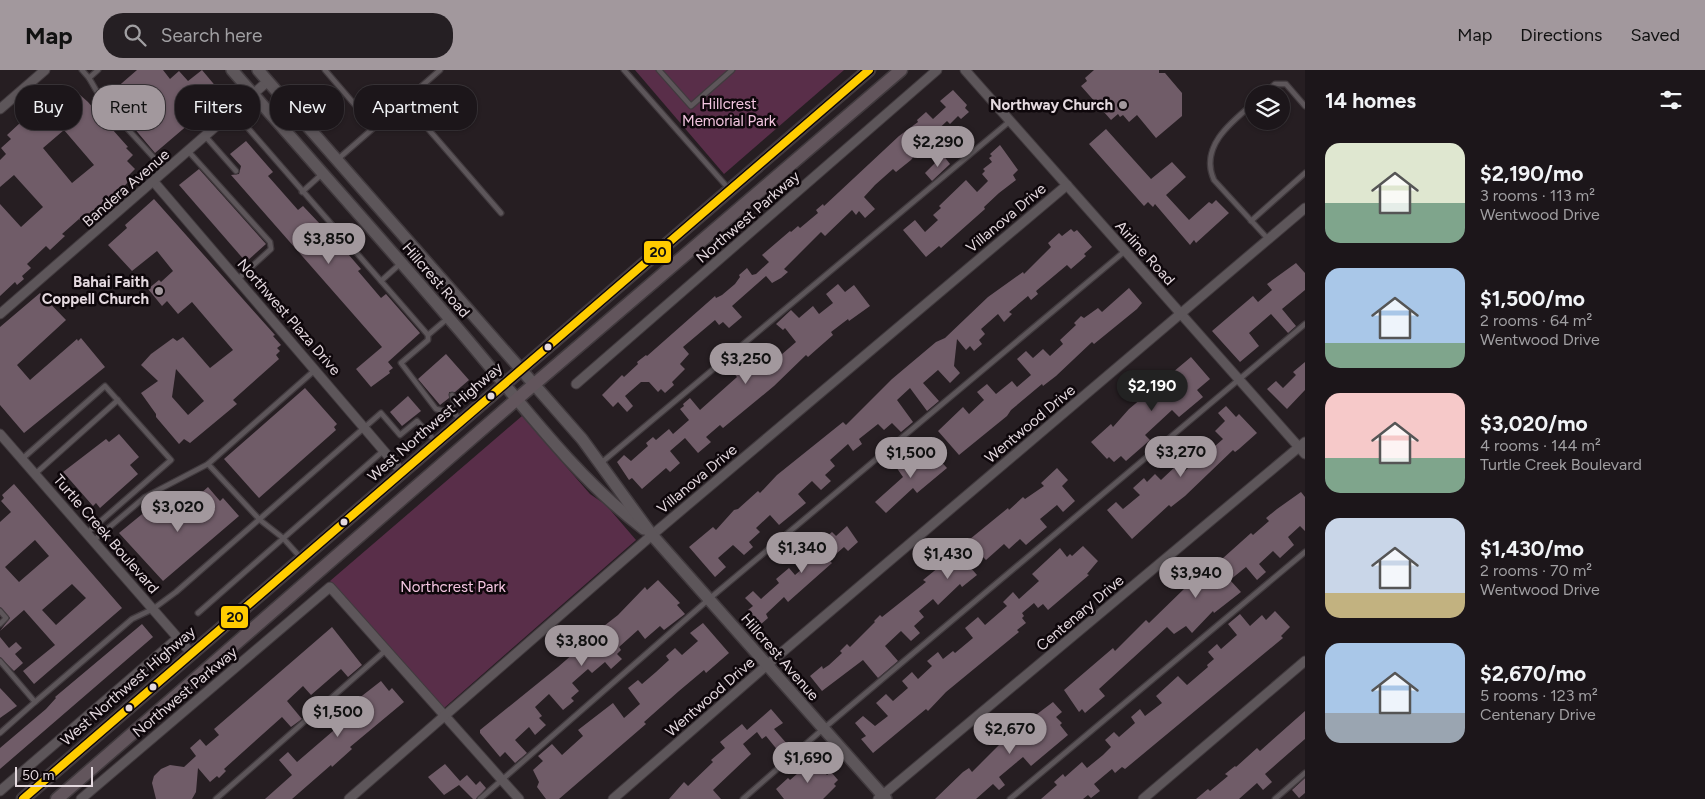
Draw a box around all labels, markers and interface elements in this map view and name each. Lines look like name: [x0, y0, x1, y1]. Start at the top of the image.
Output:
search box: [103, 13, 453, 58]
text: Map: [25, 21, 73, 50]
icon: search: [121, 21, 149, 49]
text: Search here: [161, 24, 262, 47]
text: Map: [1457, 24, 1492, 46]
text: Directions: [1520, 24, 1602, 46]
text: Saved: [1630, 24, 1680, 46]
chip: Buy: [15, 85, 82, 130]
chip: Rent: [92, 85, 165, 130]
chip: Filters: [175, 85, 260, 130]
chip: New: [270, 85, 344, 130]
chip: Apartment: [354, 85, 477, 130]
map controls: [1245, 85, 1290, 130]
button: layers: [1245, 85, 1290, 130]
icon: filters: [1657, 86, 1685, 114]
text: 14 homes: [1325, 88, 1416, 113]
park label: Hillcrest Memorial Park: [682, 95, 777, 130]
place label: Northway Church: [990, 96, 1113, 114]
marker: Northway Church: [1117, 99, 1129, 111]
pin: $2,290: [897, 126, 979, 168]
text: $2,290: [912, 132, 964, 151]
street label: Bandera Avenue: [79, 145, 173, 231]
text: $2,190/mo: [1480, 161, 1583, 186]
icon: home: [1365, 163, 1425, 223]
street label: Northwest Parkway: [693, 167, 803, 267]
street label: Villanova Drive: [962, 179, 1050, 257]
text: 3 rooms · 113 m²: [1480, 186, 1595, 205]
text: Wentwood Drive: [1480, 205, 1600, 224]
street label: Airline Road: [1111, 217, 1179, 289]
pin: $3,850: [288, 222, 370, 265]
text: $3,850: [303, 229, 355, 248]
street label: Hillcrest Road: [398, 239, 474, 321]
line badge: 20: [643, 240, 672, 264]
text: 20: [649, 244, 667, 261]
street label: Northwest Plaza Drive: [233, 255, 345, 379]
place label: Bahai Faith Coppell Church: [42, 273, 149, 308]
marker: Bahai Faith Coppell Church: [153, 285, 165, 297]
text: $1,500/mo: [1480, 286, 1585, 311]
icon: home: [1365, 288, 1425, 348]
text: 2 rooms · 64 m²: [1480, 311, 1592, 330]
text: Wentwood Drive: [1480, 330, 1600, 349]
unlabelled marker: [543, 342, 553, 352]
pin: $3,250: [705, 342, 787, 385]
text: $3,250: [721, 349, 771, 368]
street label: West Northwest Highway: [364, 359, 506, 485]
pin: $2,190: [1111, 370, 1193, 412]
text: $2,190: [1128, 376, 1176, 395]
street label: Wentwood Drive: [981, 381, 1079, 467]
unlabelled marker: [486, 391, 496, 401]
text: $3,020/mo: [1480, 411, 1588, 436]
icon: home: [1365, 413, 1425, 473]
pin: $1,500: [870, 436, 952, 479]
pin: $3,270: [1140, 436, 1222, 478]
text: 4 rooms · 144 m²: [1480, 436, 1601, 455]
street label: Villanova Drive: [653, 440, 741, 518]
text: $3,270: [1156, 442, 1206, 461]
text: $1,500: [886, 443, 936, 462]
text: Turtle Creek Boulevard: [1480, 455, 1642, 474]
street label: Turtle Creek Boulevard: [49, 471, 163, 597]
pin: $3,020: [137, 490, 219, 533]
text: $3,020: [152, 497, 204, 516]
unlabelled marker: [339, 517, 349, 527]
pin: $1,340: [761, 532, 843, 574]
text: $1,430/mo: [1480, 536, 1584, 561]
text: $1,340: [777, 538, 827, 557]
pin: $1,430: [907, 538, 989, 580]
icon: home: [1365, 538, 1425, 598]
text: $1,430: [923, 544, 973, 563]
pin: $3,940: [1155, 556, 1237, 599]
text: 2 rooms · 70 m²: [1480, 561, 1592, 580]
text: $3,940: [1170, 563, 1222, 582]
street label: Centenary Drive: [1033, 571, 1127, 655]
park label: Northcrest Park: [400, 578, 507, 596]
text: Wentwood Drive: [1480, 580, 1600, 599]
line badge: 20: [220, 605, 249, 629]
text: 20: [226, 609, 244, 626]
street label: Hillcrest Avenue: [737, 610, 823, 704]
street label: West Northwest Highway: [57, 623, 199, 749]
pin: $3,800: [541, 624, 623, 667]
text: $3,800: [556, 631, 608, 650]
street label: Northwest Parkway: [129, 643, 241, 741]
street label: Wentwood Drive: [662, 653, 758, 741]
text: $2,670/mo: [1480, 661, 1586, 686]
icon: home: [1365, 663, 1425, 723]
unlabelled marker: [148, 682, 158, 692]
text: 5 rooms · 123 m²: [1480, 686, 1598, 705]
pin: $1,500: [297, 696, 379, 738]
text: $1,500: [313, 702, 363, 721]
unlabelled marker: [124, 703, 134, 713]
text: Centenary Drive: [1480, 705, 1596, 724]
pin: $2,670: [969, 712, 1051, 755]
text: $2,670: [985, 719, 1035, 738]
pin: $1,690: [767, 742, 849, 784]
text: $1,690: [784, 748, 832, 767]
scale bar: [15, 764, 92, 787]
text: 50 m: [22, 767, 54, 784]

